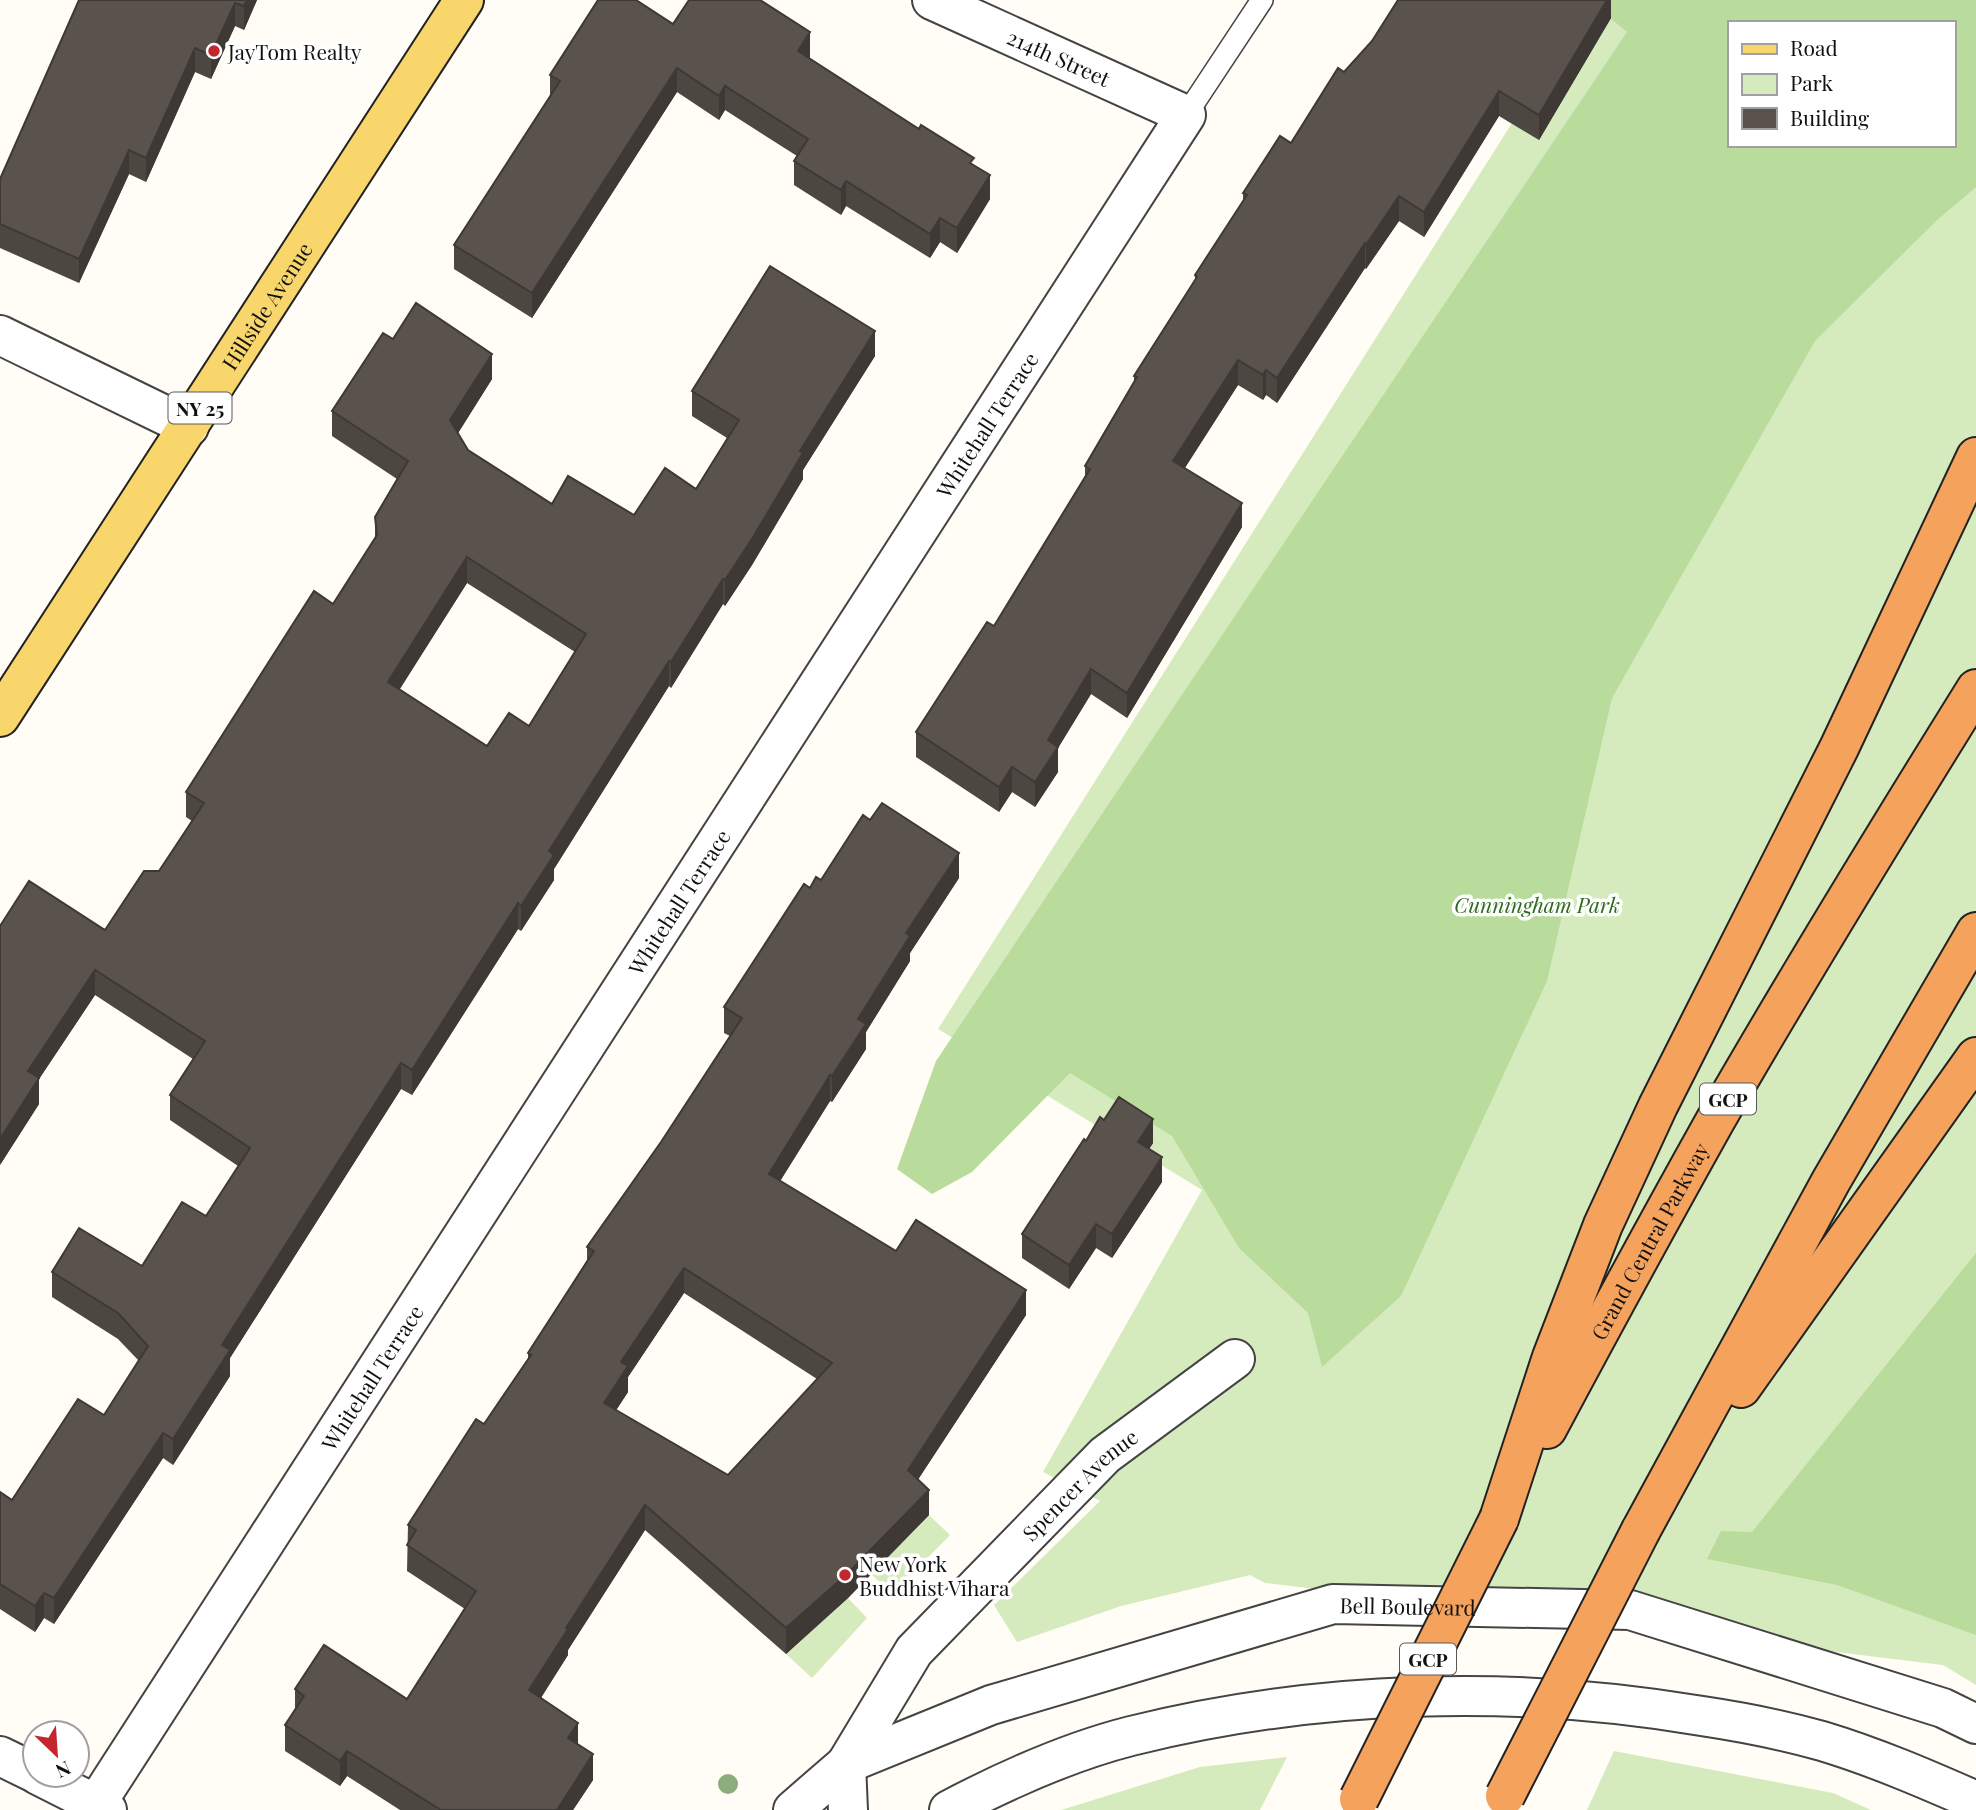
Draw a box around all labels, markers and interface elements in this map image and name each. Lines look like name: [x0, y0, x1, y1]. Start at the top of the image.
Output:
legend: [1728, 21, 1955, 147]
street label: 214th Street: [1003, 22, 1115, 92]
text: Road: [1790, 33, 1838, 61]
place label: JayTom Realty: [227, 37, 362, 65]
marker: JayTom Realty: [206, 43, 222, 59]
text: Park: [1790, 68, 1834, 96]
text: Building: [1790, 103, 1869, 131]
street label: Hillside Avenue: [215, 237, 318, 375]
street label: Whitehall Terrace: [929, 346, 1044, 503]
road number: NY 25: [168, 392, 232, 424]
street label: Whitehall Terrace: [621, 823, 736, 981]
park label: Cunningham Park: [1454, 890, 1620, 918]
road number: GCP: [1700, 1084, 1756, 1114]
street label: Grand Central Parkway: [1584, 1137, 1715, 1344]
street label: Whitehall Terrace: [314, 1299, 429, 1456]
street label: Spencer Avenue: [1016, 1422, 1143, 1546]
place label: New York Buddhist Vihara: [859, 1549, 1010, 1601]
marker: New York Buddhist Vihara: [837, 1567, 853, 1583]
street label: Bell Boulevard: [1339, 1590, 1476, 1621]
road number: GCP: [1400, 1644, 1456, 1674]
north arrow: [21, 1719, 91, 1789]
text: N: [52, 1756, 75, 1785]

